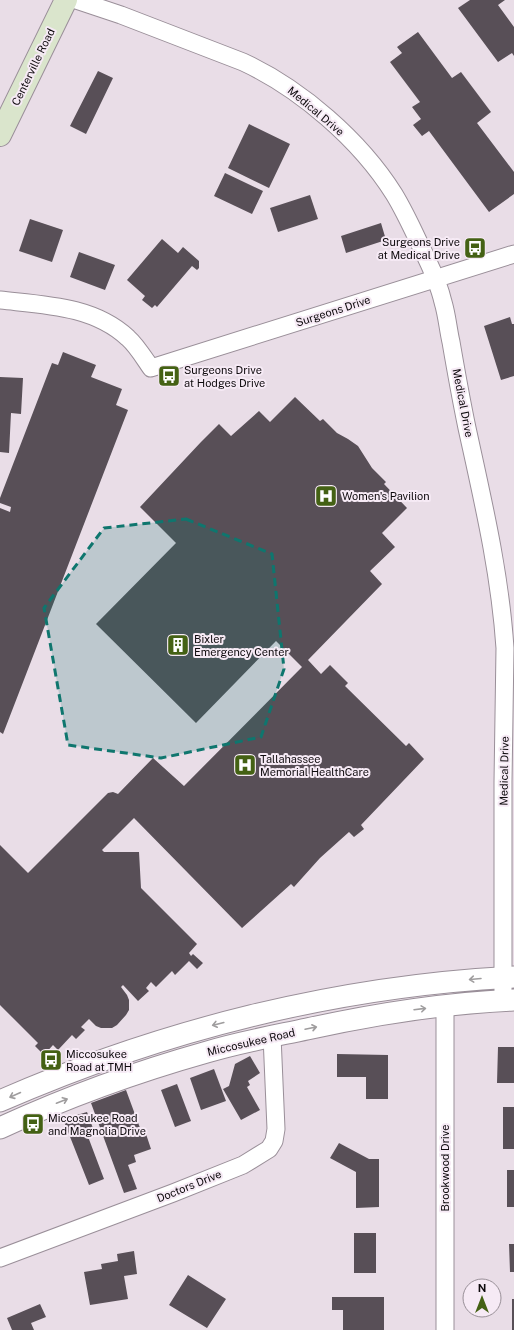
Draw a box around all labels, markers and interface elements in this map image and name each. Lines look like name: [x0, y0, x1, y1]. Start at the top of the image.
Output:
street label: Centerville Road: [9, 27, 57, 107]
street label: Medical Drive: [285, 84, 347, 138]
bus stop icon: Surgeons Drive at Medical Drive: [462, 235, 488, 261]
place label: Surgeons Drive at Medical Drive: [378, 236, 460, 261]
street label: Surgeons Drive: [294, 293, 372, 329]
bus stop icon: Surgeons Drive at Hodges Drive: [156, 363, 182, 389]
place label: Surgeons Drive at Hodges Drive: [184, 364, 265, 389]
street label: Medical Drive: [450, 368, 476, 438]
hospital icon: Women's Pavilion: [313, 483, 339, 509]
place label: Women's Pavilion: [342, 490, 430, 502]
building icon: Bixler Emergency Center: [165, 632, 191, 658]
place label: Bixler Emergency Center: [194, 633, 289, 658]
street label: Medical Drive: [497, 736, 511, 806]
hospital icon: Tallahassee Memorial HealthCare: [232, 752, 258, 778]
place label: Tallahassee Memorial HealthCare: [260, 753, 369, 778]
one-way arrow: [469, 976, 482, 983]
one-way arrow: [413, 1006, 426, 1013]
one-way arrow: [212, 1021, 225, 1028]
one-way arrow: [304, 1024, 317, 1032]
street label: Miccosukee Road: [206, 1026, 296, 1058]
bus stop icon: Miccosukee Road at TMH: [38, 1047, 64, 1073]
place label: Miccosukee Road at TMH: [66, 1048, 132, 1073]
one-way arrow: [9, 1092, 21, 1099]
one-way arrow: [55, 1097, 67, 1105]
bus stop icon: Miccosukee Road and Magnolia Drive: [20, 1111, 46, 1137]
place label: Miccosukee Road and Magnolia Drive: [48, 1112, 146, 1137]
street label: Brookwood Drive: [439, 1125, 451, 1211]
street label: Doctors Drive: [155, 1168, 223, 1204]
north arrow: [462, 1278, 502, 1318]
text: N: [478, 1282, 486, 1294]

